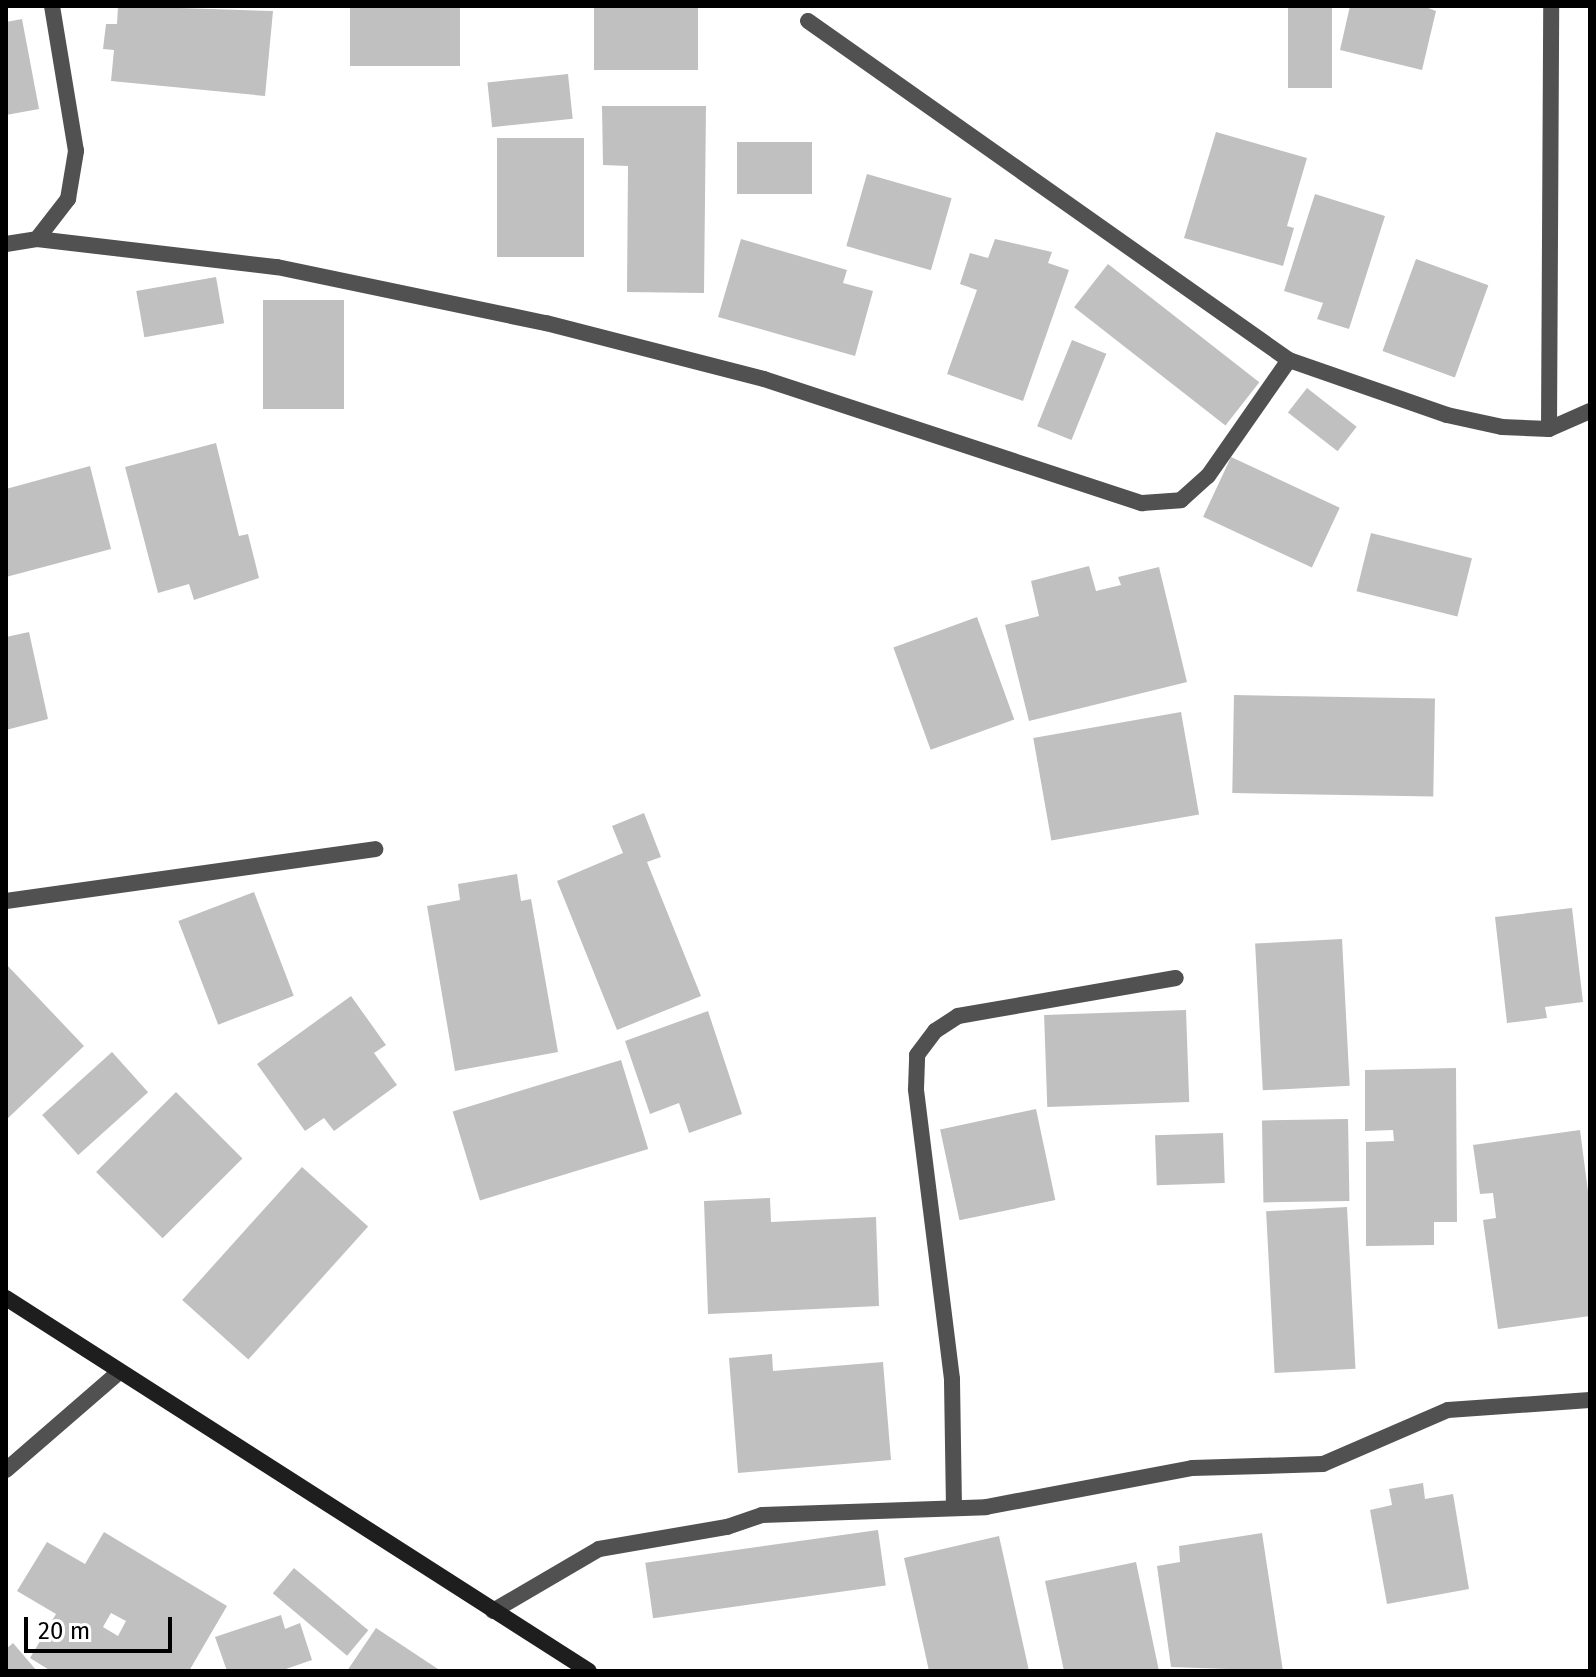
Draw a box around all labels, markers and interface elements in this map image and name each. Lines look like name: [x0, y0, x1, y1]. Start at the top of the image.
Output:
scale bar: [28, 1601, 176, 1651]
text: 20 m: [38, 1617, 90, 1645]

